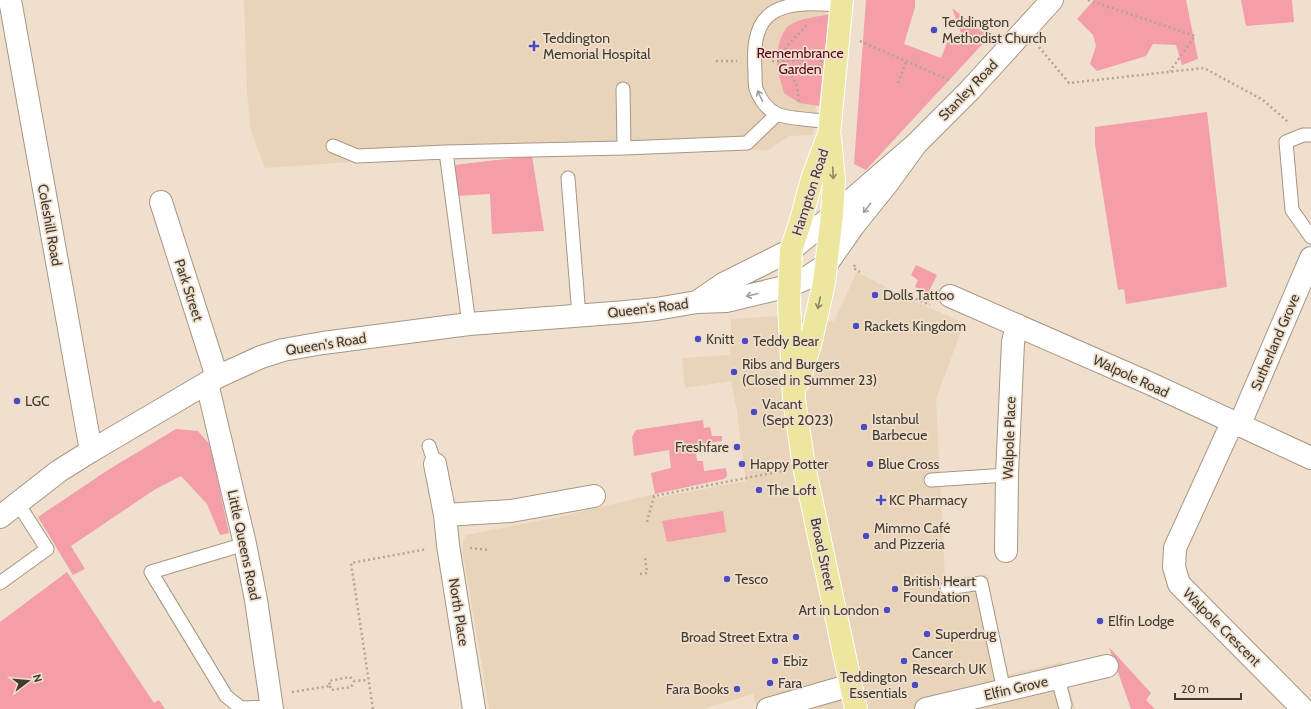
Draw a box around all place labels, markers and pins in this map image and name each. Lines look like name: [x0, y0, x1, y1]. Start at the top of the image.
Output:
place label: Teddington Methodist Church: [942, 13, 1047, 47]
marker: Teddington Methodist Church: [929, 25, 939, 35]
place label: Teddington Memorial Hospital: [543, 29, 651, 63]
marker: Teddington Memorial Hospital: [528, 40, 540, 52]
place label: Dolls Tattoo: [883, 286, 955, 304]
marker: Dolls Tattoo: [870, 290, 880, 300]
place label: Rackets Kingdom: [864, 317, 966, 335]
marker: Rackets Kingdom: [851, 321, 861, 331]
place label: Knitt: [706, 330, 734, 348]
place label: Teddy Bear: [753, 332, 820, 350]
marker: Knitt: [693, 334, 703, 344]
marker: Teddy Bear: [740, 336, 750, 346]
place label: Ribs and Burgers (Closed in Summer 23): [742, 355, 877, 389]
marker: Ribs and Burgers (Closed in Summer 23): [729, 367, 739, 377]
place label: LGC: [25, 392, 50, 410]
place label: Vacant (Sept 2023): [762, 395, 833, 429]
marker: LGC: [12, 396, 22, 406]
marker: Vacant (Sept 2023): [749, 407, 759, 417]
place label: Istanbul Barbecue: [872, 410, 927, 444]
marker: Istanbul Barbecue: [859, 422, 869, 432]
place label: Freshfare: [675, 438, 729, 456]
marker: Freshfare: [732, 442, 742, 452]
place label: Happy Potter: [750, 455, 829, 473]
place label: Blue Cross: [878, 455, 939, 473]
marker: Happy Potter: [737, 459, 747, 469]
marker: Blue Cross: [865, 459, 875, 469]
place label: The Loft: [767, 481, 816, 499]
marker: The Loft: [754, 485, 764, 495]
place label: KC Pharmacy: [889, 491, 967, 509]
marker: KC Pharmacy: [876, 495, 886, 505]
place label: Mimmo Café and Pizzeria: [874, 519, 951, 553]
marker: Mimmo Café and Pizzeria: [861, 531, 871, 541]
place label: Tesco: [735, 570, 769, 588]
place label: British Heart Foundation: [903, 572, 976, 606]
marker: Tesco: [722, 574, 732, 584]
marker: British Heart Foundation: [890, 584, 900, 594]
place label: Art in London: [798, 601, 879, 619]
marker: Art in London: [882, 605, 892, 615]
place label: Elfin Lodge: [1108, 612, 1174, 630]
marker: Elfin Lodge: [1095, 616, 1105, 626]
place label: Superdrug: [935, 625, 997, 643]
place label: Broad Street Extra: [681, 628, 788, 646]
marker: Superdrug: [922, 629, 932, 639]
marker: Broad Street Extra: [791, 632, 801, 642]
place label: Cancer Research UK: [912, 644, 986, 678]
place label: Ebiz: [783, 652, 808, 670]
marker: Ebiz: [770, 656, 780, 666]
marker: Cancer Research UK: [899, 656, 909, 666]
place label: Teddington Essentials: [840, 668, 907, 702]
place label: Fara: [778, 674, 803, 692]
marker: Fara: [765, 678, 775, 688]
place label: Fara Books: [666, 680, 729, 698]
marker: Teddington Essentials: [910, 680, 920, 690]
marker: Fara Books: [732, 684, 742, 694]

